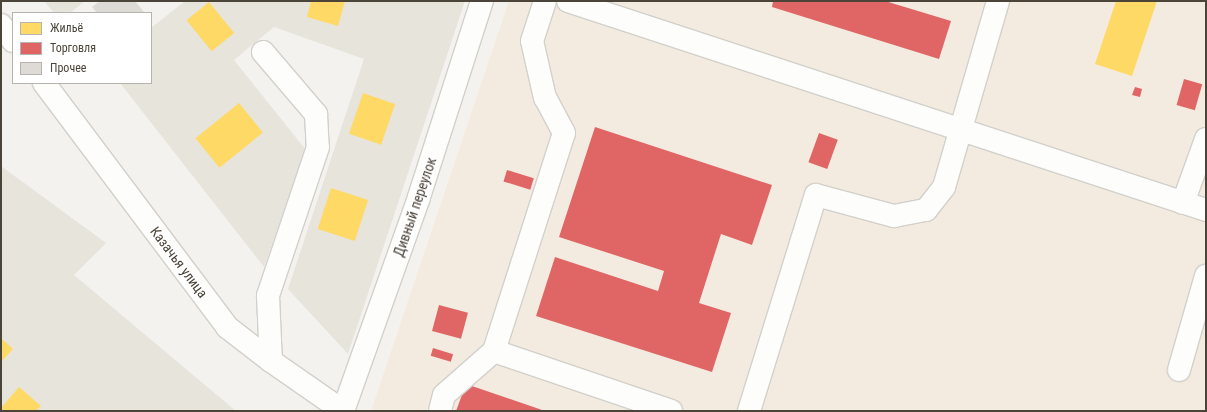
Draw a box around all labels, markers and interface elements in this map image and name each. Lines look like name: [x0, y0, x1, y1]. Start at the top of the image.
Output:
legend: [12, 12, 152, 84]
text: Жильё: [50, 21, 83, 35]
text: Торговля: [50, 41, 96, 55]
text: Прочее: [50, 61, 86, 75]
street label: Дивный переулок: [390, 155, 440, 259]
street label: Казачья улица: [147, 223, 211, 301]

